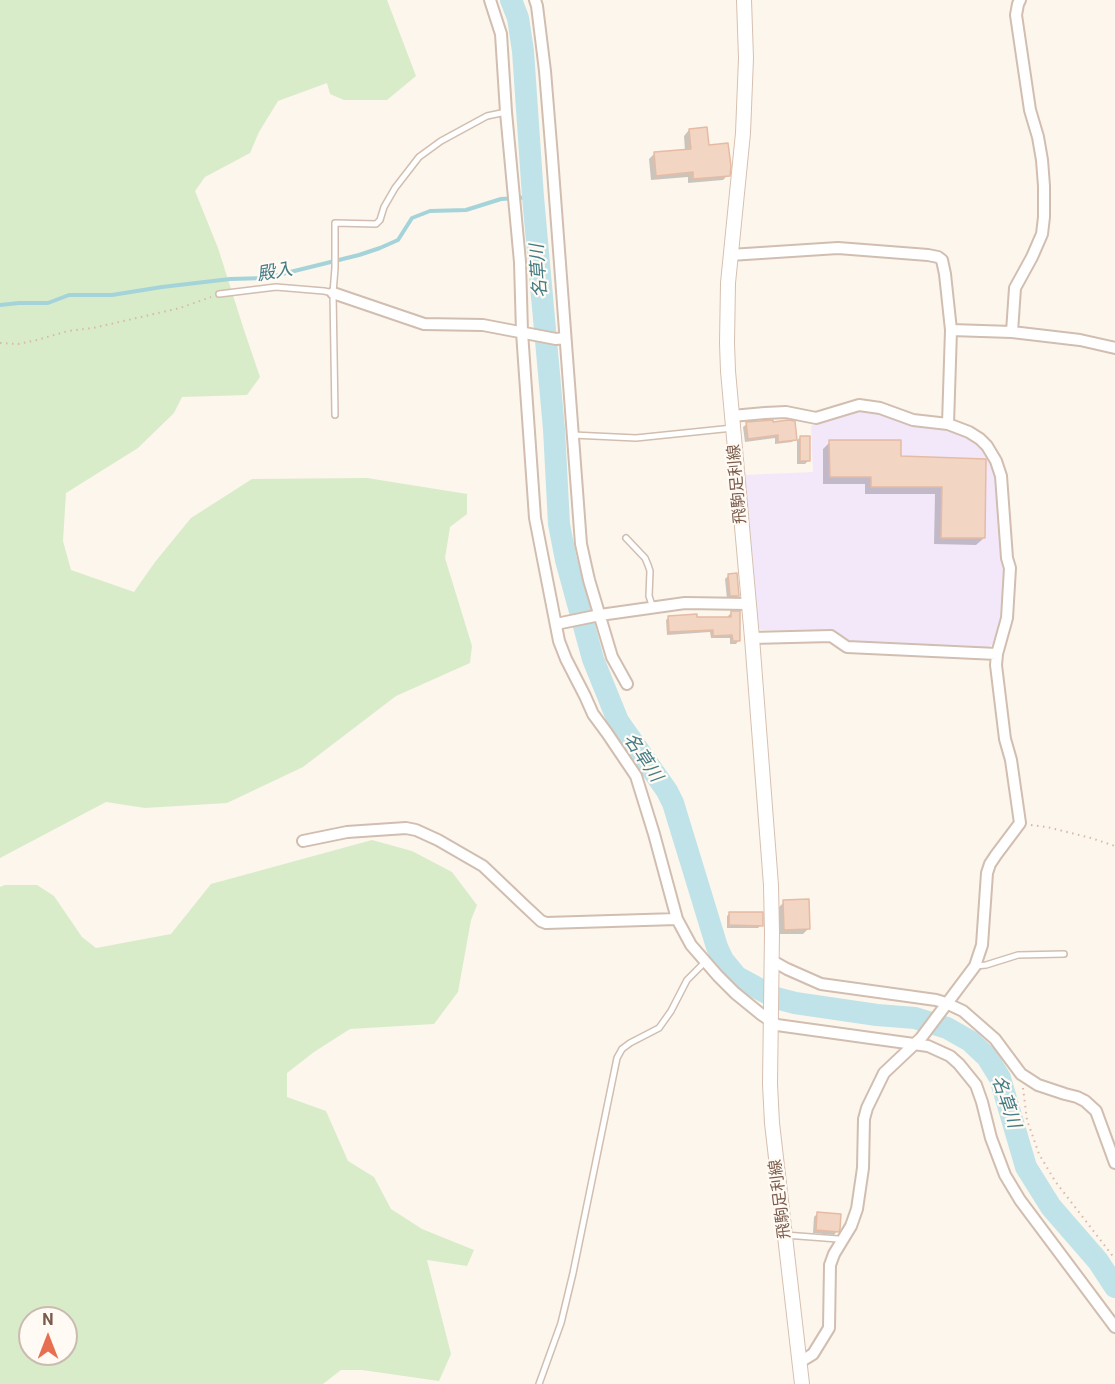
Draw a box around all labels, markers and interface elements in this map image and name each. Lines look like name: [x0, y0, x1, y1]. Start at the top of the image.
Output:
water label: 名草川: [527, 243, 553, 299]
water label: 殿入: [255, 259, 295, 287]
street label: 飛駒足利線: [725, 443, 751, 525]
water label: 名草川: [618, 730, 666, 786]
water label: 名草川: [986, 1073, 1024, 1131]
street label: 飛駒足利線: [767, 1158, 795, 1240]
north arrow: [18, 1306, 78, 1366]
text: N: [42, 1310, 54, 1329]

